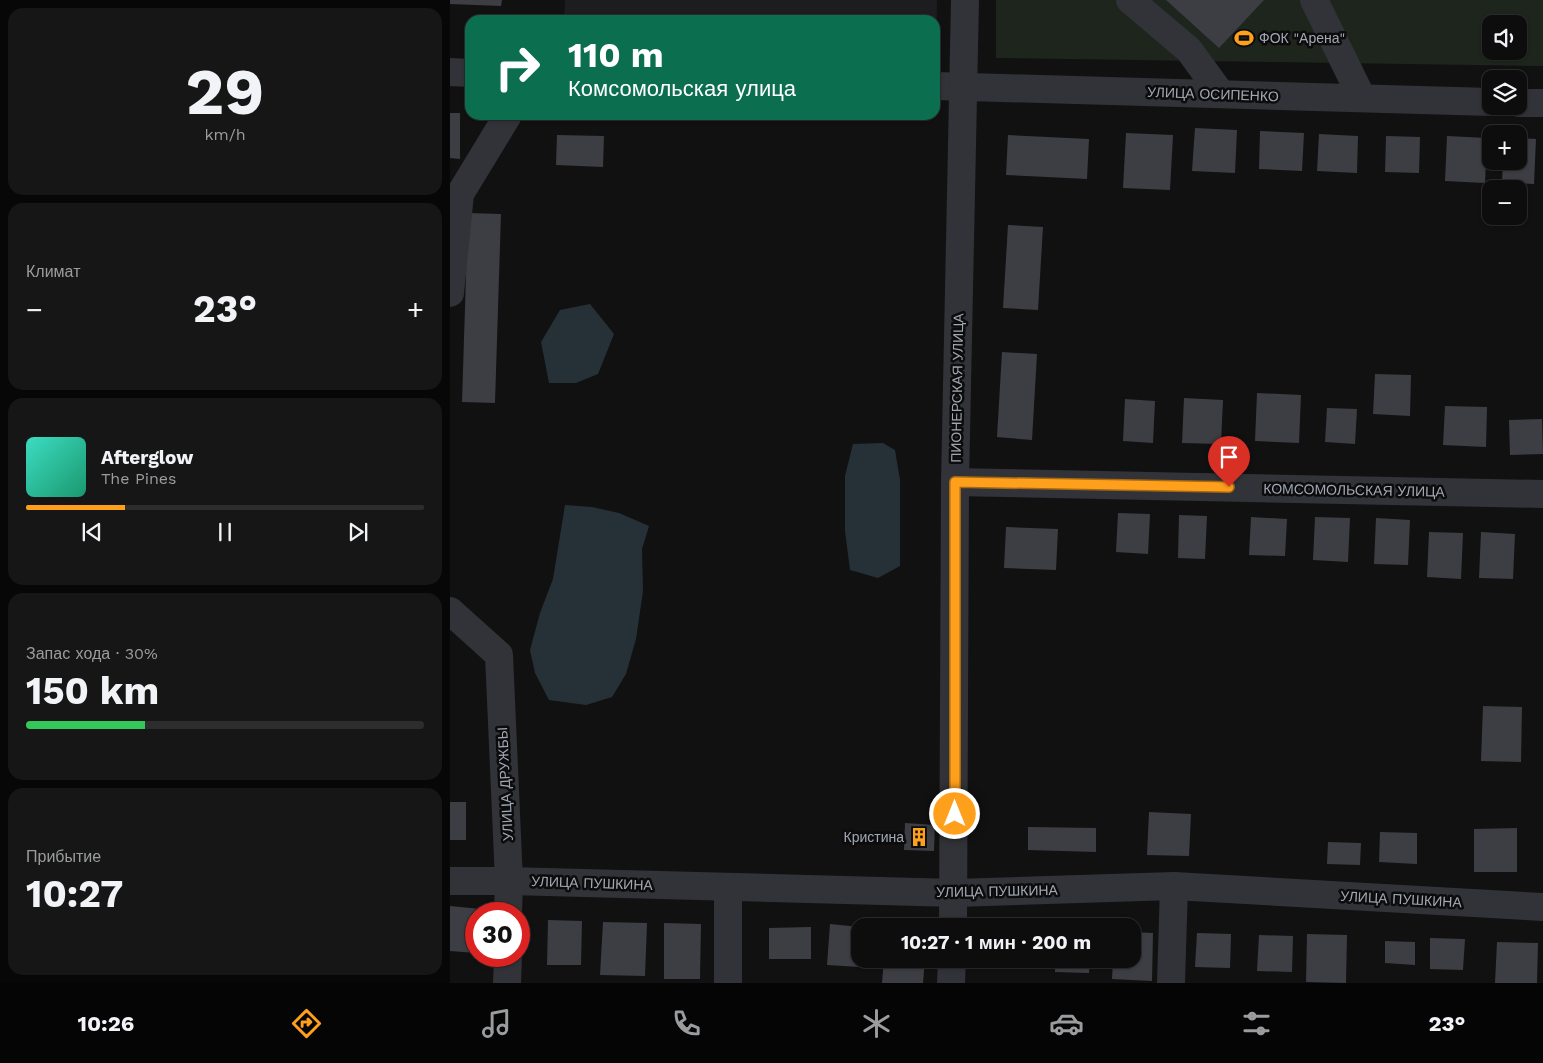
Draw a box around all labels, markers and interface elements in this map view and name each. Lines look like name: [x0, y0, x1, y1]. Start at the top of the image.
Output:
map controls: [1482, 15, 1527, 225]
button: sound: [1482, 15, 1527, 60]
sports icon: ФОК "Арена": [1233, 27, 1255, 49]
place label: ФОК "Арена": [1259, 30, 1345, 46]
text: 110 m: [568, 34, 664, 76]
icon: right: [485, 35, 550, 100]
text: 29: [186, 54, 264, 130]
button: layers: [1482, 70, 1527, 115]
text: Комсомольская улица: [568, 76, 796, 101]
street label: УЛИЦА ОСИПЕНКО: [1147, 84, 1279, 104]
text: km/h: [204, 125, 246, 144]
button: +: [1482, 125, 1527, 170]
button: −: [1482, 180, 1527, 225]
text: Климат: [26, 262, 80, 281]
text: 23°: [193, 287, 257, 331]
text: −: [26, 293, 43, 326]
text: +: [407, 293, 424, 326]
street label: ПИОНЕРСКАЯ УЛИЦА: [948, 312, 966, 463]
pin: [1208, 436, 1250, 487]
icon: arrive: [1215, 443, 1243, 471]
text: Afterglow: [101, 446, 193, 469]
text: The Pines: [101, 469, 177, 488]
street label: КОМСОМОЛЬСКАЯ УЛИЦА: [1263, 480, 1446, 500]
icon: previous: [78, 518, 106, 546]
icon: pause: [211, 518, 239, 546]
icon: next: [344, 518, 372, 546]
text: Запас хода · 30%: [26, 644, 158, 663]
text: 150 km: [26, 669, 159, 713]
street label: УЛИЦА ДРУЖБЫ: [494, 727, 516, 841]
position arrow: [928, 787, 980, 839]
building icon: Кристина: [908, 826, 930, 848]
place label: Кристина: [843, 829, 904, 845]
text: Прибытие: [26, 847, 101, 866]
text: 10:27: [26, 872, 123, 916]
street label: УЛИЦА ПУШКИНА: [531, 873, 654, 893]
street label: УЛИЦА ПУШКИНА: [936, 882, 1059, 900]
street label: УЛИЦА ПУШКИНА: [1340, 888, 1463, 910]
speed limit sign: 30: [465, 902, 530, 967]
text: 10:27 · 1 мин · 200 m: [901, 931, 1091, 954]
icon: directions: [289, 1006, 324, 1041]
icon: music: [479, 1006, 514, 1041]
icon: phone: [669, 1006, 704, 1041]
icon: climate: [859, 1006, 894, 1041]
icon: car: [1049, 1006, 1084, 1041]
icon: filters: [1239, 1006, 1274, 1041]
text: 10:26: [77, 1011, 134, 1036]
text: 23°: [1428, 1011, 1465, 1036]

